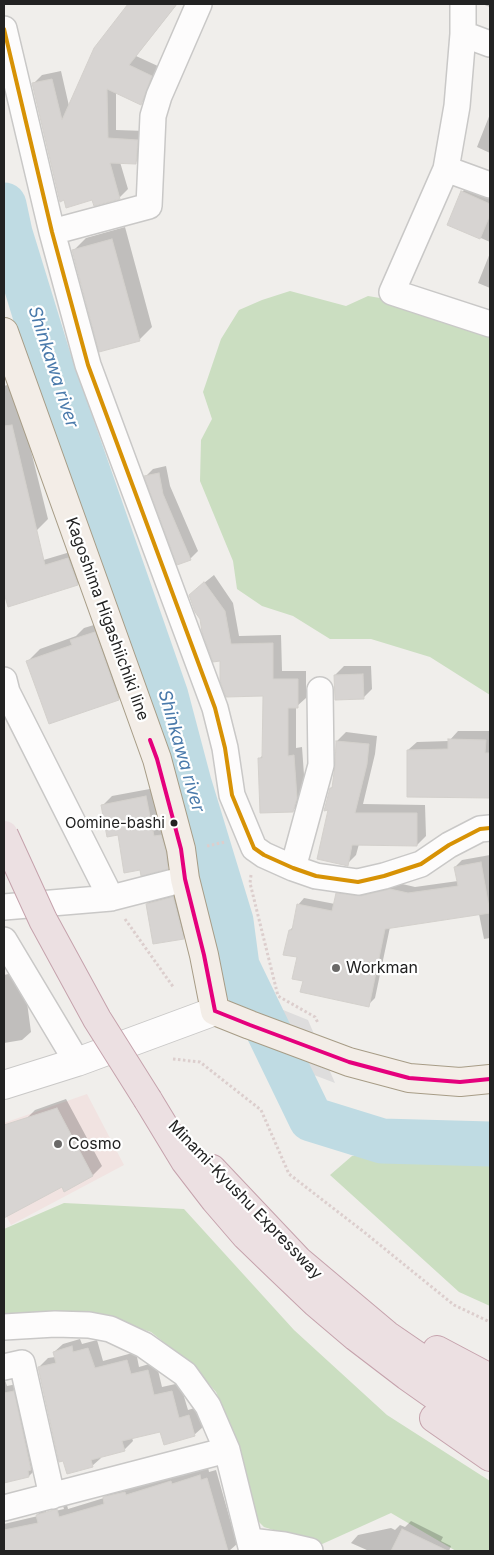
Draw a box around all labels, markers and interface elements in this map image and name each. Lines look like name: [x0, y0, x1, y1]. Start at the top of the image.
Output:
water label: Shinkawa river: [23, 303, 83, 431]
street label: Kagoshima Higashiichiki line: [61, 515, 153, 723]
water label: Shinkawa river: [153, 687, 209, 815]
place label: Oomine-bashi: [65, 814, 165, 832]
marker: Oomine-bashi: [169, 818, 179, 828]
place label: Workman: [346, 958, 418, 978]
marker: Workman: [330, 962, 342, 974]
street label: Minami-Kyushu Expressway: [164, 1117, 326, 1283]
place label: Cosmo: [68, 1134, 121, 1154]
marker: Cosmo: [52, 1138, 64, 1150]

